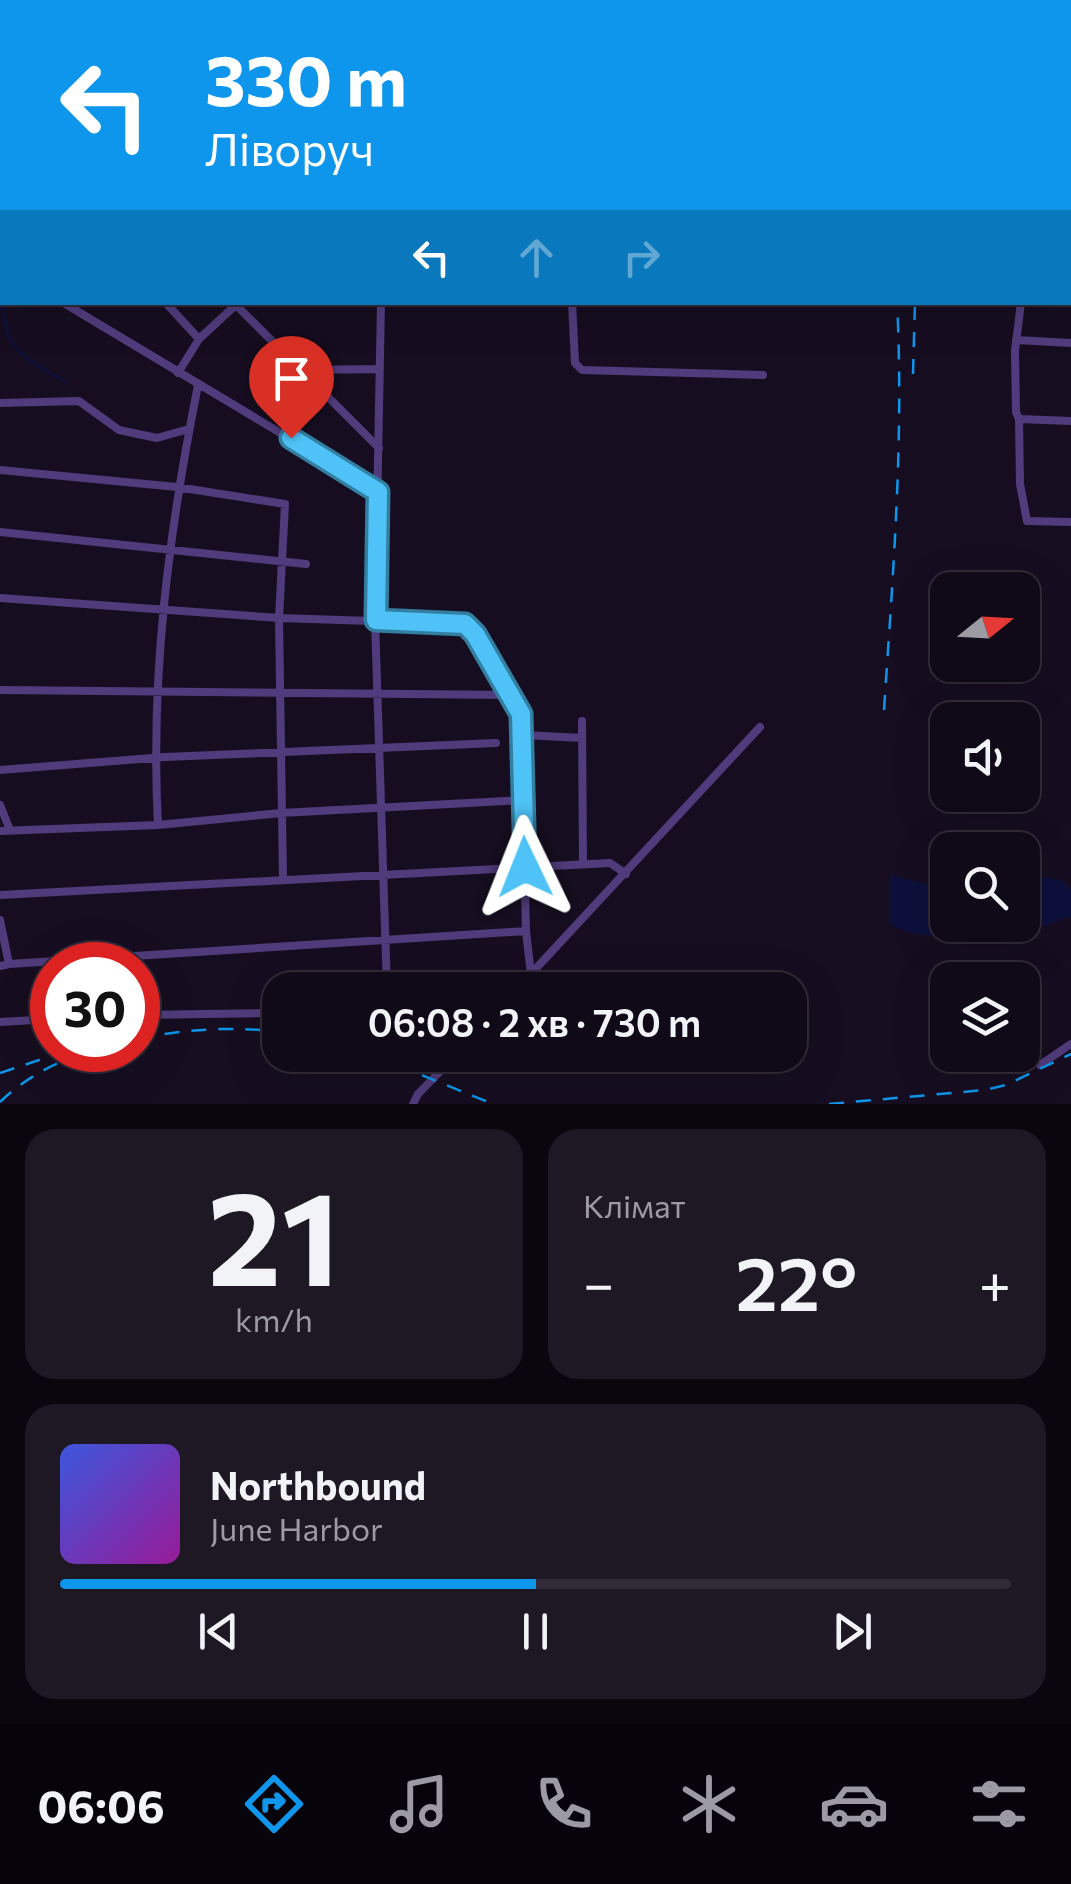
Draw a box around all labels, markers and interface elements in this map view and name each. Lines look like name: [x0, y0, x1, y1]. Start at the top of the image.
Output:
text: 330 m: [205, 35, 407, 120]
icon: left: [40, 40, 170, 170]
text: Ліворуч: [205, 120, 374, 175]
icon: left: [404, 230, 459, 285]
icon: ahead: [509, 230, 564, 285]
icon: right: [614, 230, 669, 285]
pin: [249, 336, 334, 439]
icon: arrive: [264, 351, 319, 406]
north arrow: [930, 572, 1040, 682]
map controls: [930, 572, 1040, 1072]
button: sound: [930, 702, 1040, 812]
position arrow: [473, 815, 577, 919]
button: search: [930, 832, 1040, 942]
speed limit sign: 30: [30, 942, 160, 1072]
button: layers: [930, 962, 1040, 1072]
text: 06:08 · 2 хв · 730 m: [368, 998, 701, 1045]
text: 21: [208, 1154, 340, 1313]
text: Клімат: [583, 1185, 686, 1225]
text: 22°: [735, 1235, 857, 1326]
text: −: [583, 1248, 614, 1315]
text: +: [979, 1248, 1011, 1315]
text: km/h: [235, 1299, 313, 1339]
text: Northbound: [210, 1461, 426, 1508]
text: June Harbor: [210, 1508, 383, 1548]
icon: previous: [191, 1604, 246, 1659]
icon: pause: [508, 1604, 563, 1659]
icon: next: [825, 1604, 880, 1659]
icon: directions: [239, 1769, 309, 1839]
icon: music: [384, 1769, 454, 1839]
icon: phone: [529, 1769, 599, 1839]
icon: climate: [674, 1769, 744, 1839]
icon: car: [819, 1769, 889, 1839]
icon: filters: [964, 1769, 1034, 1839]
text: 06:06: [37, 1777, 165, 1832]

